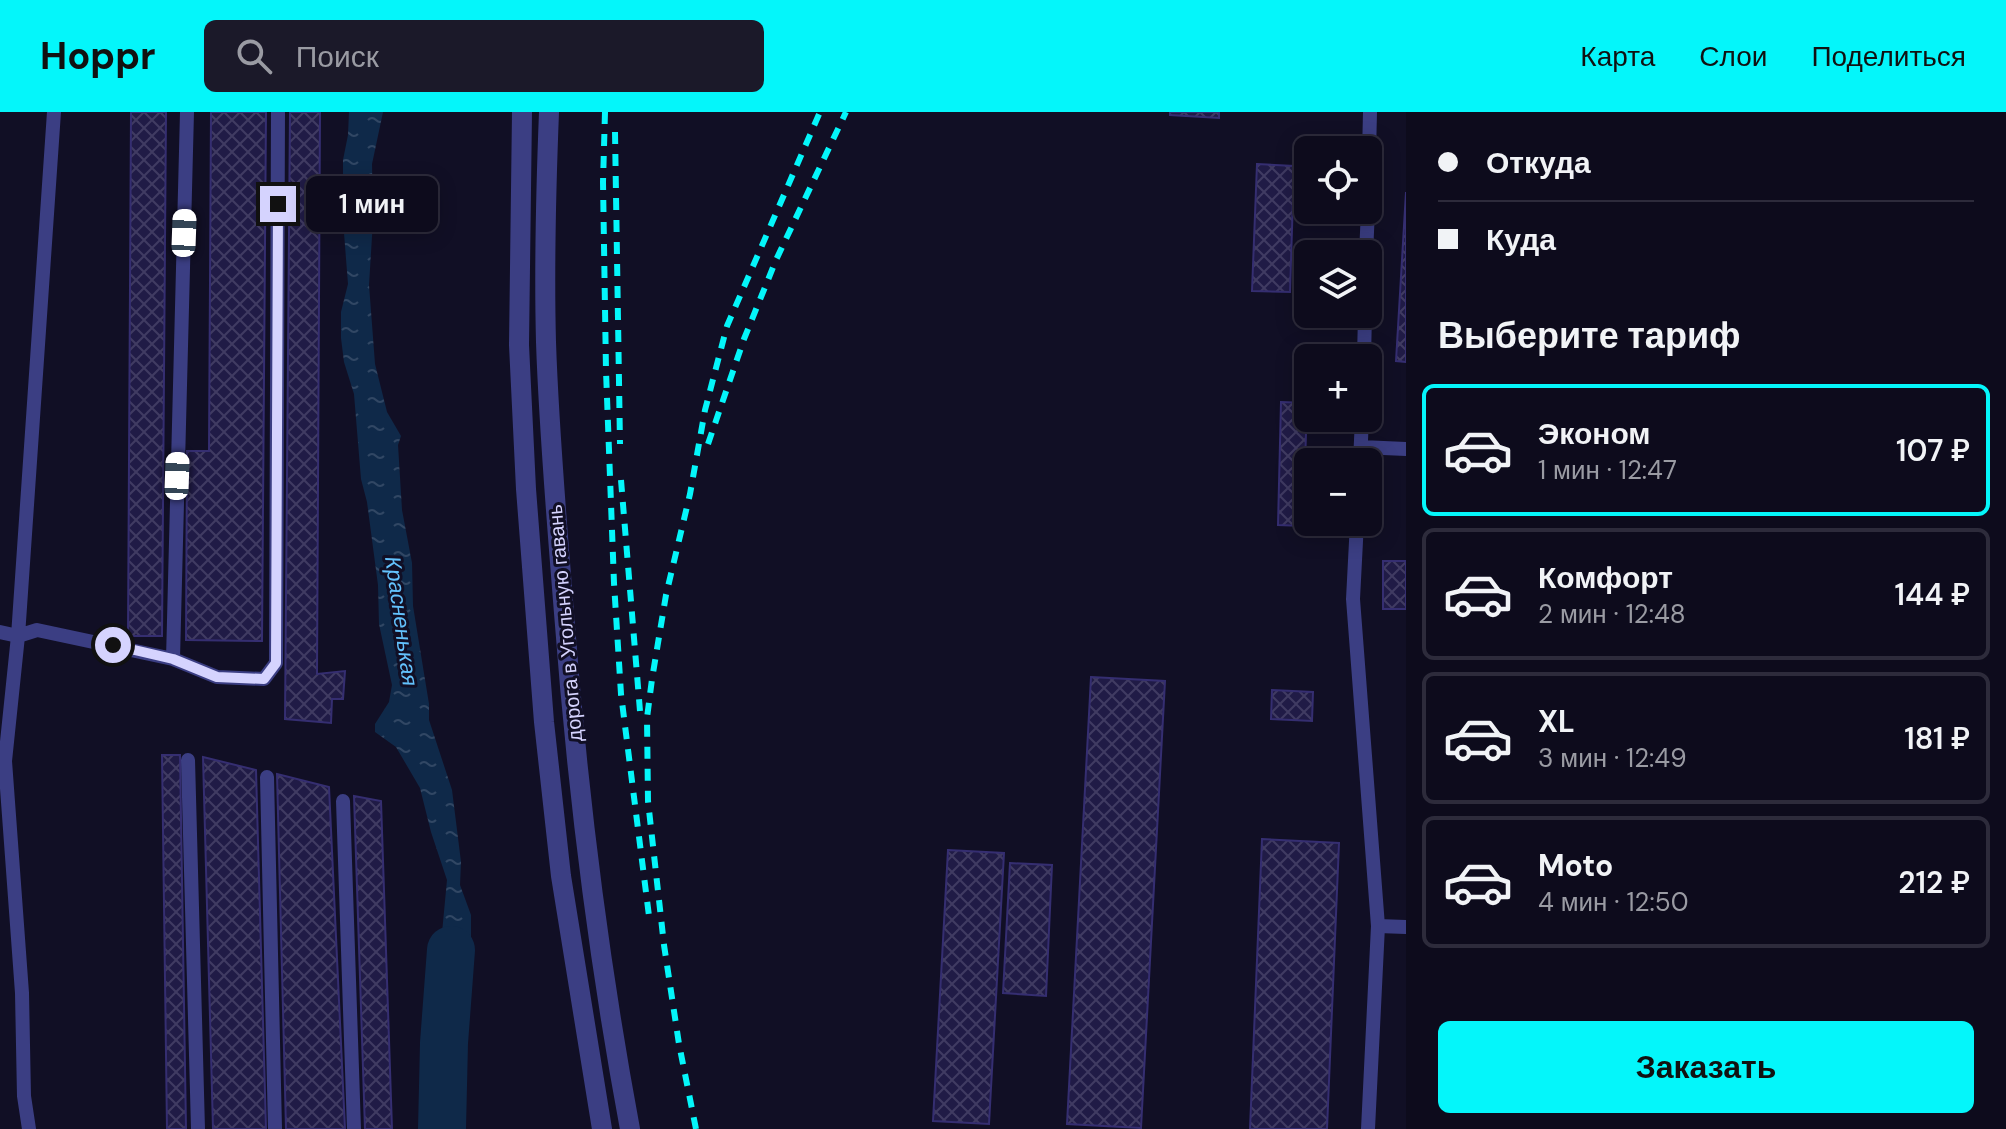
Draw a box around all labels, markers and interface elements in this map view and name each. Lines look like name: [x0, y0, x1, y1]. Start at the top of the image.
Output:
search box: [204, 20, 764, 92]
text: Hoppr: [40, 31, 156, 81]
icon: search: [232, 34, 276, 78]
text: Поиск: [296, 37, 379, 76]
text: Карта: [1580, 38, 1655, 75]
text: Слои: [1699, 38, 1767, 75]
text: Поделиться: [1811, 38, 1966, 75]
map controls: [1294, 136, 1382, 536]
button: locate: [1294, 136, 1382, 224]
text: Откуда: [1486, 143, 1591, 182]
callout: 1 мин: [306, 176, 438, 232]
route end: [260, 186, 296, 222]
text: 1 мин: [339, 187, 405, 221]
car: [171, 209, 197, 257]
text: Куда: [1486, 220, 1556, 259]
button: layers: [1294, 240, 1382, 328]
text: Выберите тариф: [1438, 312, 1741, 359]
button: +: [1294, 344, 1382, 432]
icon: car: [1442, 414, 1514, 486]
text: Эконом: [1538, 414, 1651, 453]
text: 107 ₽: [1896, 431, 1970, 470]
button: −: [1294, 448, 1382, 536]
car: [164, 452, 190, 500]
text: 1 мин · 12:47: [1538, 453, 1677, 487]
street label: дорога в Угольную гавань: [542, 503, 588, 743]
water label: Красненькая: [378, 554, 425, 688]
icon: car: [1442, 558, 1514, 630]
text: Комфорт: [1538, 558, 1673, 597]
text: 144 ₽: [1895, 575, 1970, 614]
text: 2 мин · 12:48: [1538, 597, 1686, 631]
route start: [95, 627, 131, 663]
icon: car: [1442, 702, 1514, 774]
text: XL: [1538, 702, 1575, 741]
text: 181 ₽: [1904, 719, 1970, 758]
text: 3 мин · 12:49: [1538, 741, 1686, 775]
icon: car: [1442, 846, 1514, 918]
text: Moto: [1538, 846, 1613, 885]
text: 212 ₽: [1898, 863, 1970, 902]
text: 4 мин · 12:50: [1538, 885, 1688, 919]
button: Заказать: [1438, 1021, 1974, 1113]

